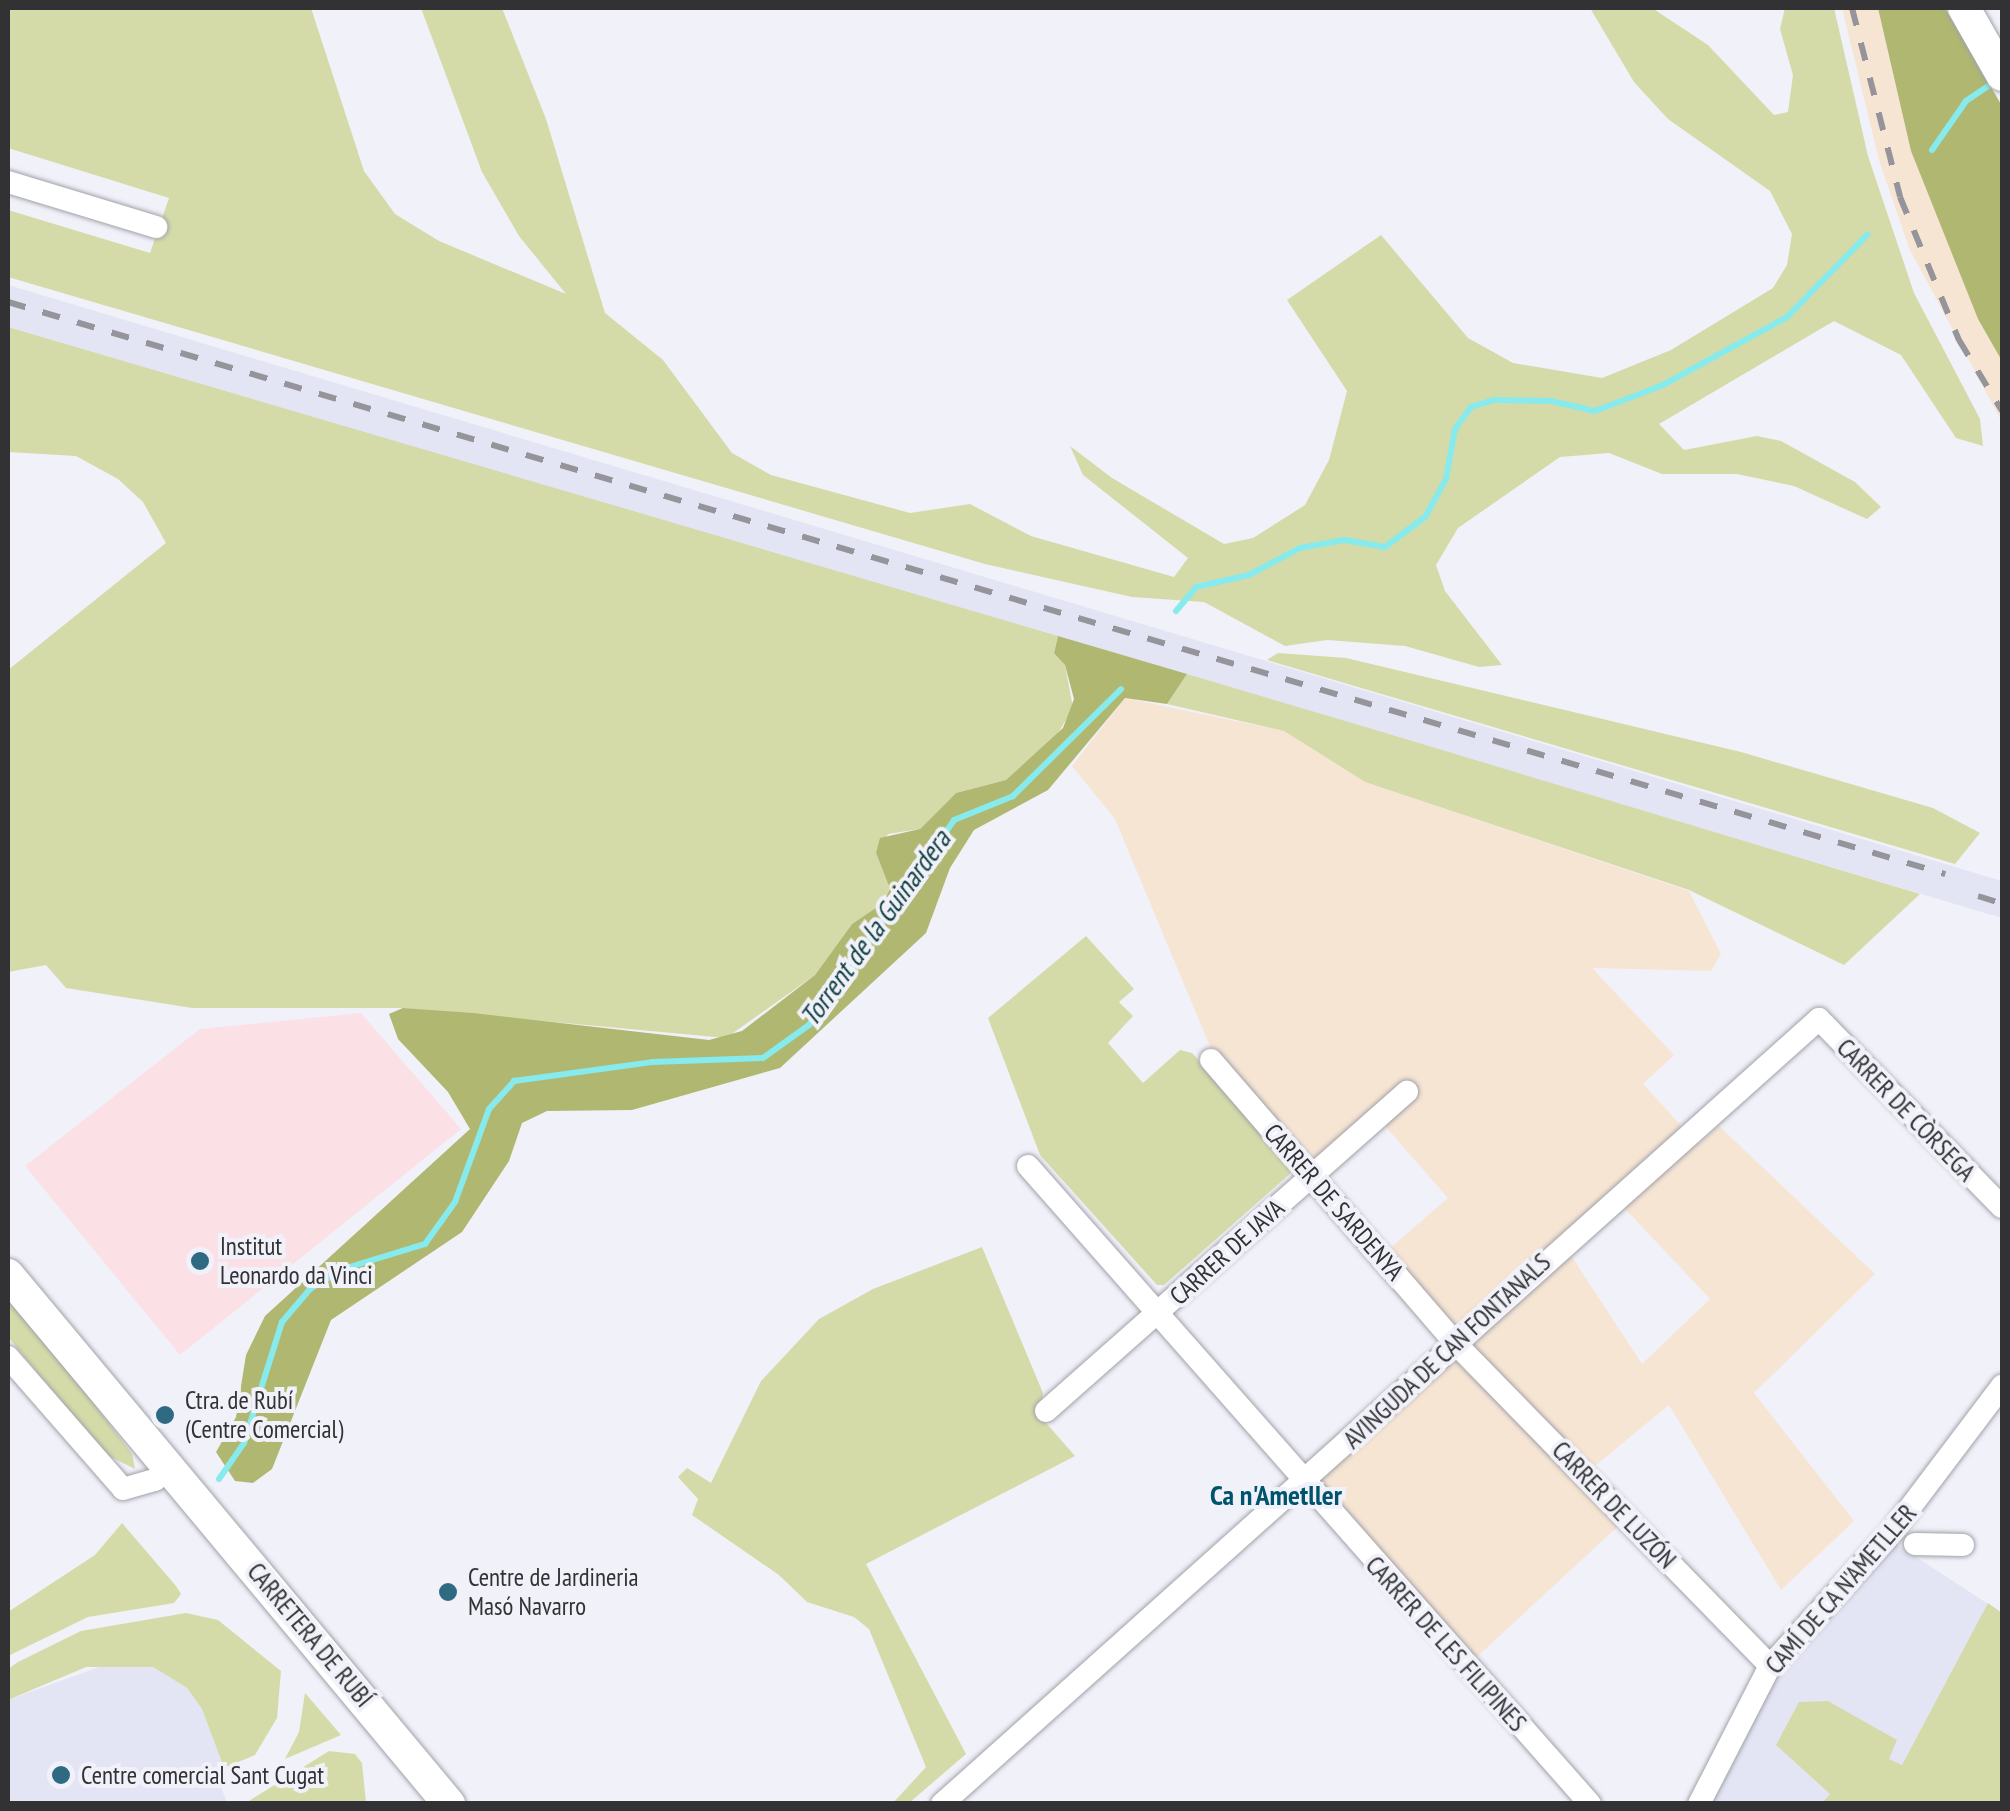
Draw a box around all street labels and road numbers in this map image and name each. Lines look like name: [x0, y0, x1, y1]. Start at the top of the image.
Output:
street label: CARRER DE CÒRSEGA: [1831, 1033, 1981, 1187]
street label: CARRER DE SARDENYA: [1258, 1118, 1410, 1286]
street label: CARRER DE JAVA: [1164, 1193, 1290, 1311]
street label: AVINGUDA DE CAN FONTANALS: [1337, 1247, 1557, 1455]
street label: CARRER DE LUZÓN: [1546, 1435, 1682, 1575]
street label: CAMÍ DE CA N'AMETLLER: [1759, 1498, 1923, 1680]
street label: CARRER DE LES FILIPINES: [1359, 1550, 1533, 1738]
street label: CARRETERA DE RUBÍ: [241, 1557, 379, 1713]

